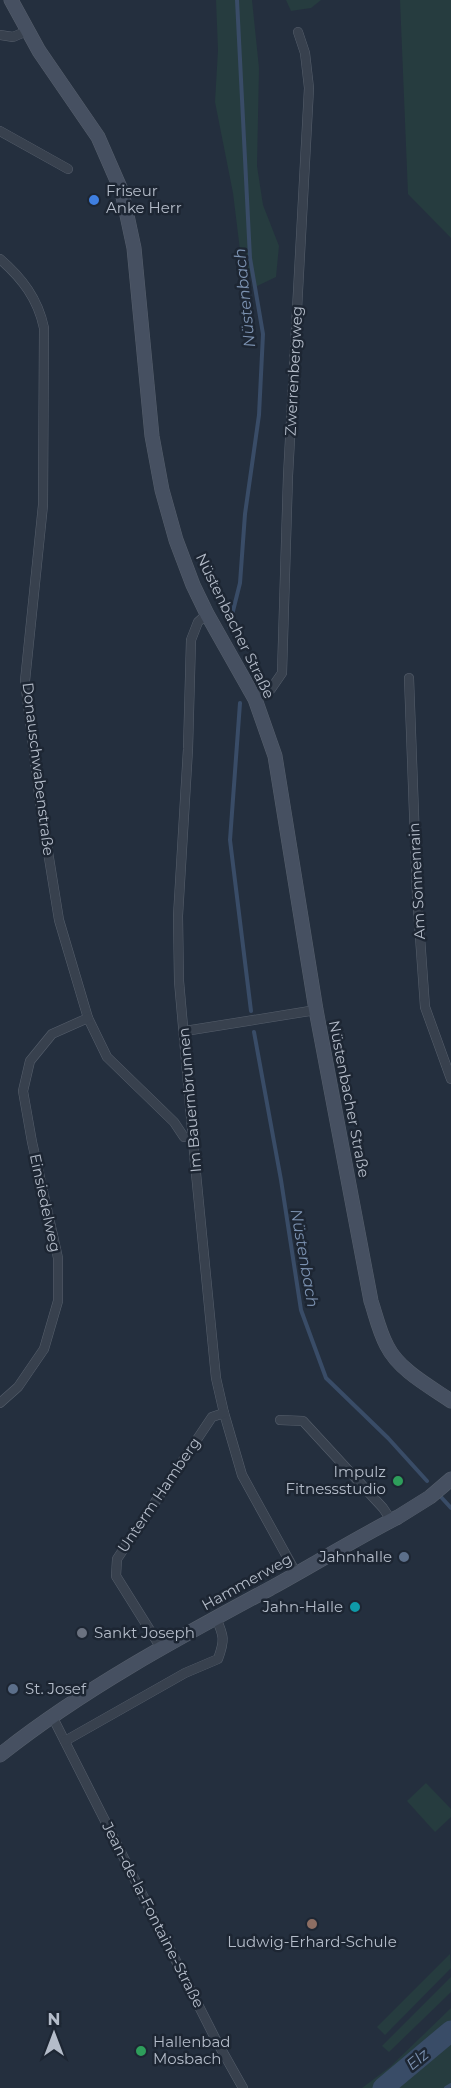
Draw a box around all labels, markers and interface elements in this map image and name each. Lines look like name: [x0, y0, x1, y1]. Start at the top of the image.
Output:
place label: Friseur Anke Herr: [106, 181, 182, 217]
marker: Friseur Anke Herr: [87, 193, 101, 207]
water label: Nüstenbach: [230, 247, 259, 348]
street label: Zwerrenbergweg: [281, 306, 306, 436]
street label: Nüstenbacher Straße: [192, 550, 279, 702]
street label: Donauschwabenstraße: [18, 681, 59, 857]
street label: Am Sonnenrain: [404, 822, 429, 940]
street label: Nüstenbacher Straße: [325, 1019, 374, 1179]
street label: Im Bauernbrunnen: [174, 1027, 205, 1173]
street label: Einsiedelweg: [26, 1152, 65, 1254]
water label: Nüstenbach: [286, 1207, 323, 1309]
street label: Unterm Hamberg: [113, 1433, 204, 1556]
place label: Impulz Fitnessstudio: [286, 1462, 386, 1498]
marker: Impulz Fitnessstudio: [391, 1474, 405, 1488]
place label: Jahnhalle: [318, 1547, 392, 1566]
street label: Hammerweg: [198, 1549, 295, 1614]
marker: Jahnhalle: [397, 1550, 411, 1564]
place label: Jahn-Halle: [261, 1597, 343, 1616]
marker: Jahn-Halle: [348, 1600, 362, 1614]
place label: Sankt Joseph: [94, 1623, 195, 1642]
marker: Sankt Joseph: [75, 1626, 89, 1640]
place label: St. Josef: [25, 1679, 87, 1698]
marker: St. Josef: [6, 1682, 20, 1696]
street label: Jean-de-la-Fontaine-Straße: [98, 1818, 209, 2011]
marker: Ludwig-Erhard-Schule: [305, 1917, 319, 1931]
place label: Ludwig-Erhard-Schule: [227, 1932, 397, 1951]
north arrow: [24, 2004, 84, 2064]
text: N: [48, 2010, 60, 2029]
place label: Hallenbad Mosbach: [153, 2032, 230, 2068]
marker: Hallenbad Mosbach: [134, 2044, 148, 2058]
water label: Elz: [402, 2044, 433, 2074]

